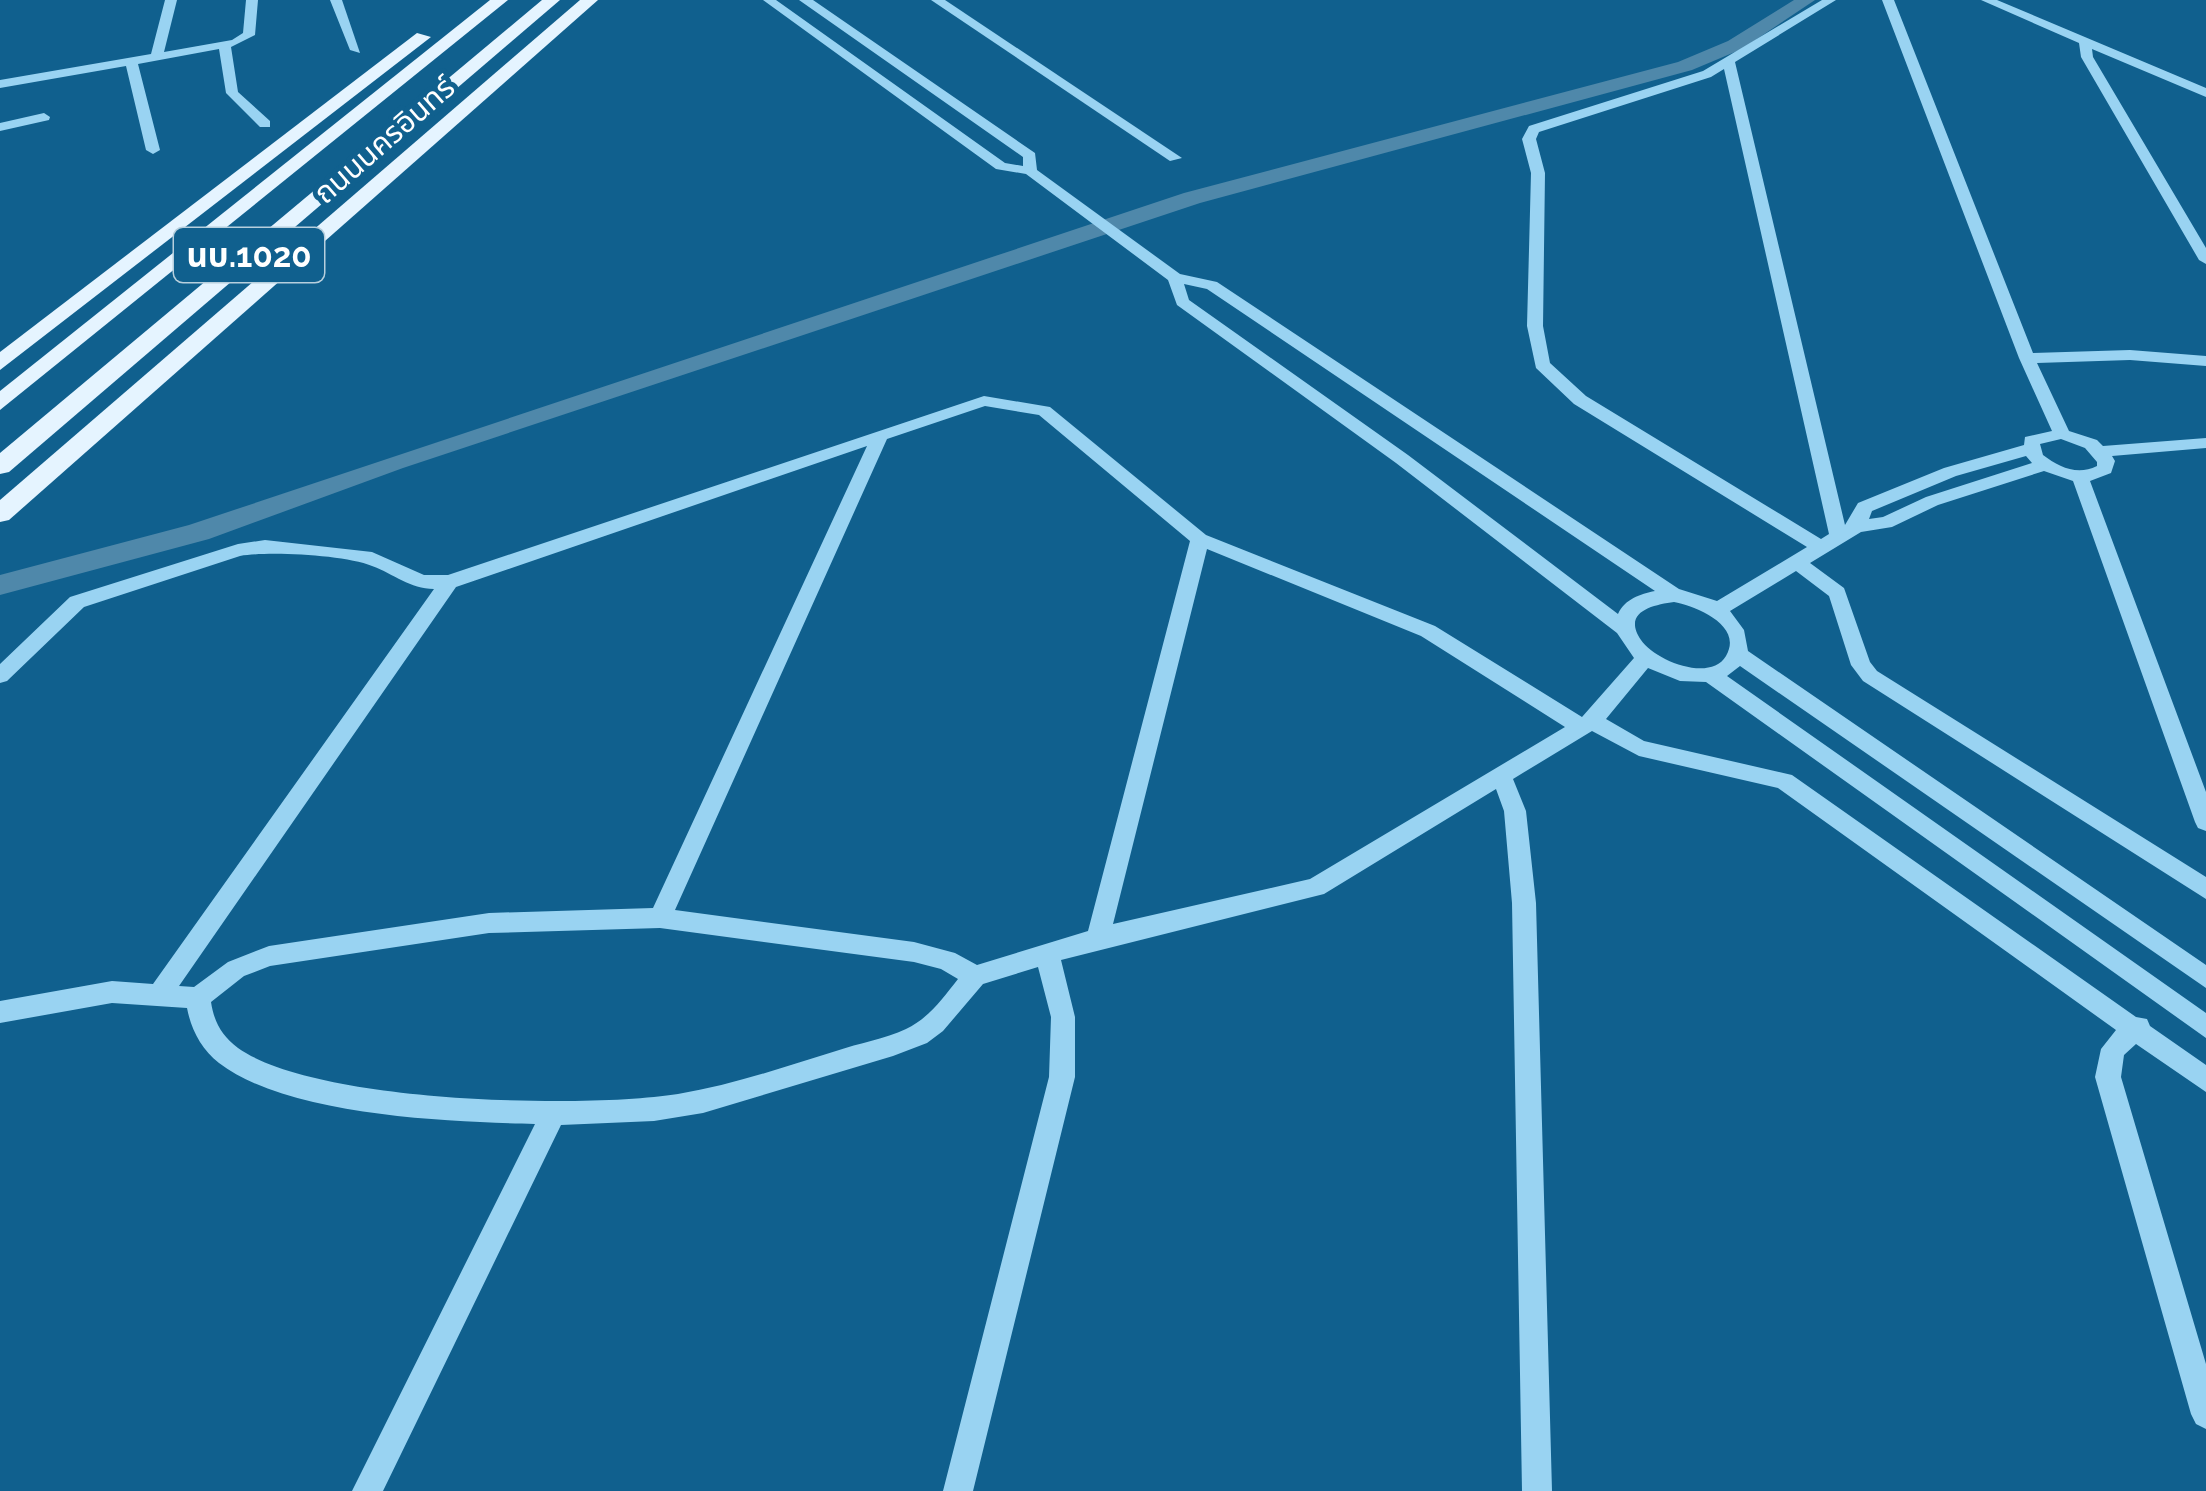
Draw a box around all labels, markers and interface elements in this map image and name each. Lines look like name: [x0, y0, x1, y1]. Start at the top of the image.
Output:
street label: ถนนนครอินทร์: [307, 68, 463, 211]
road number: นบ.1020: [174, 228, 324, 282]

